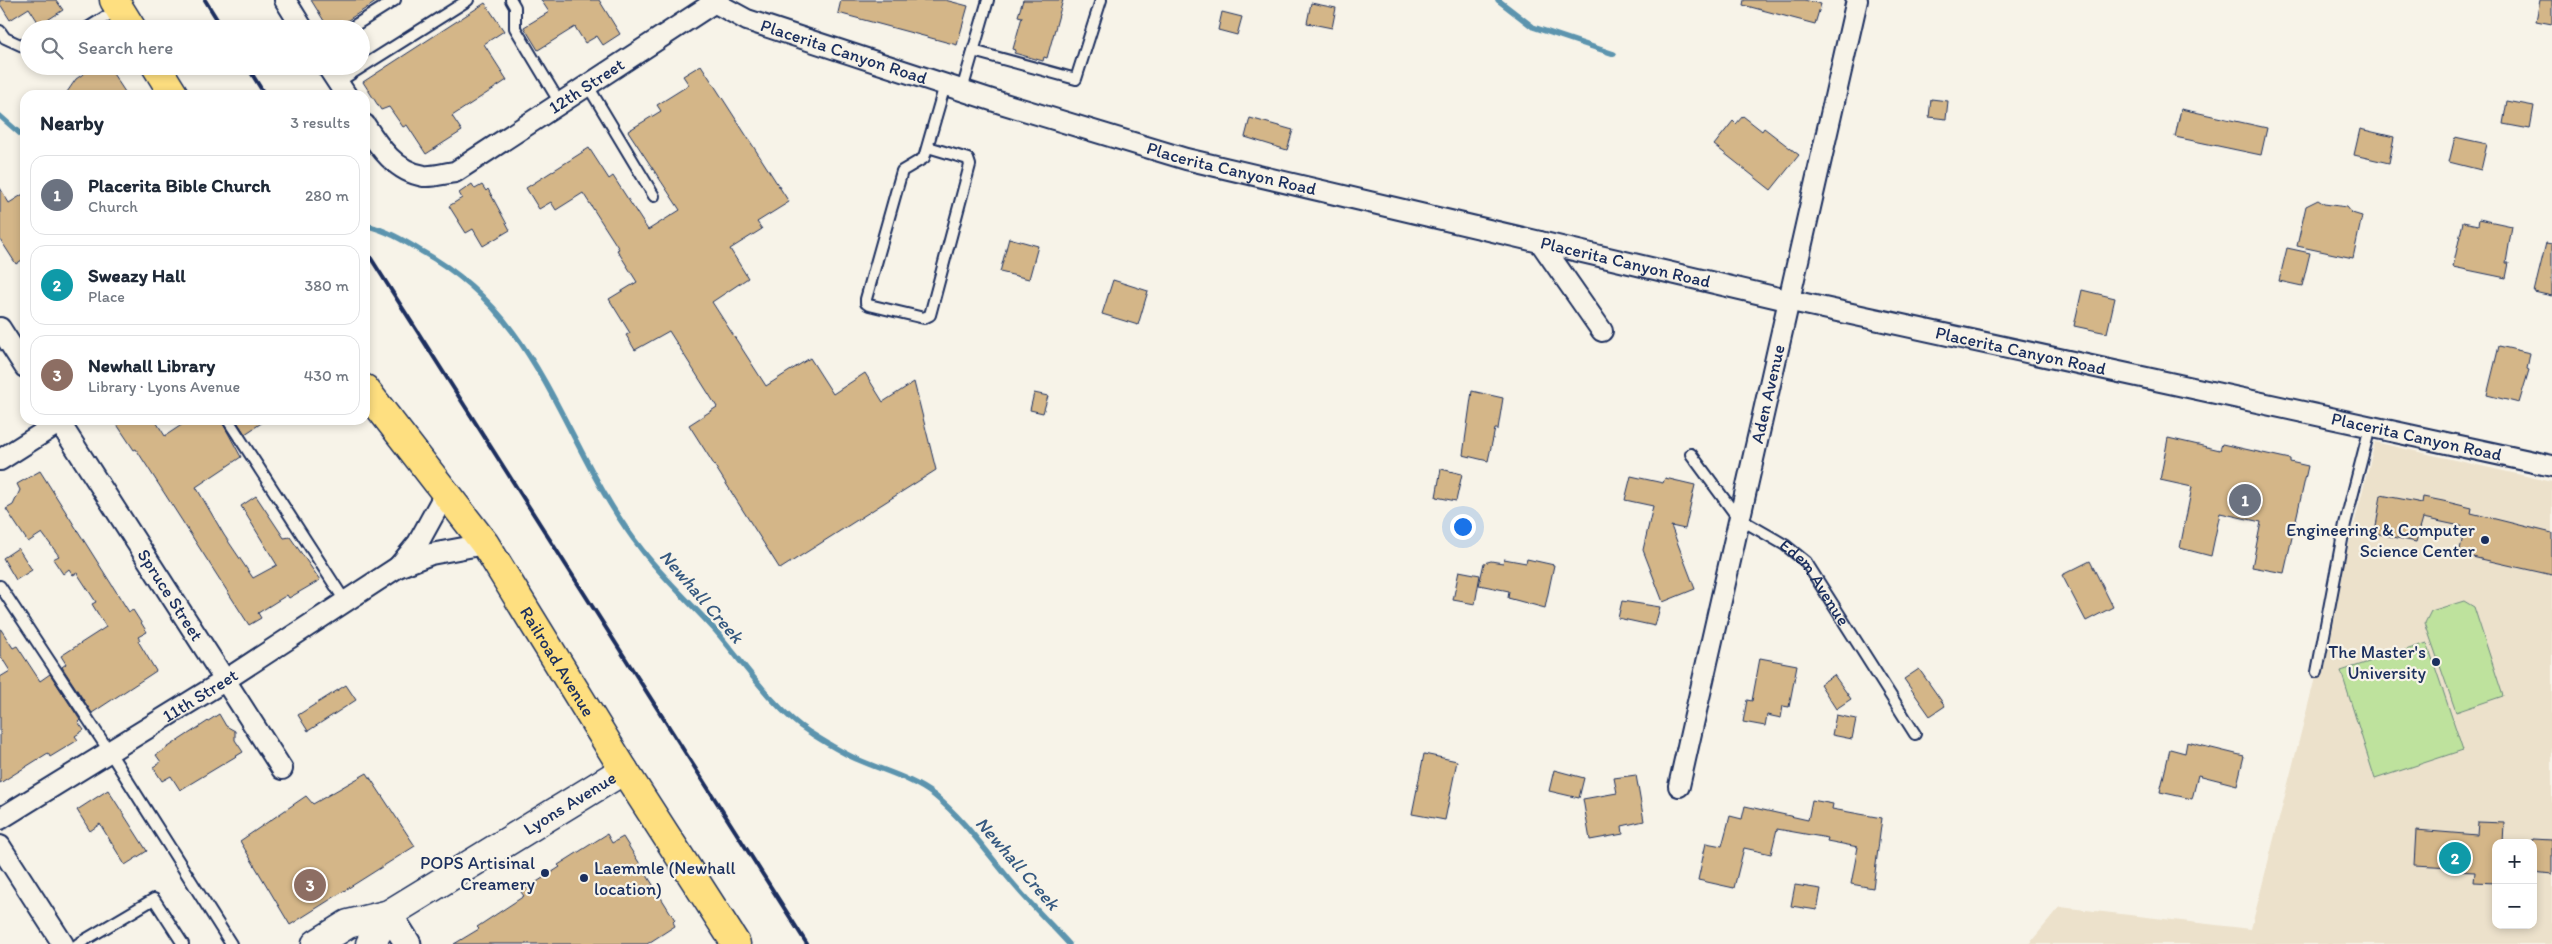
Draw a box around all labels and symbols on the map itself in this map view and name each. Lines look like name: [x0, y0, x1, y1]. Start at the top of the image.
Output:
street label: Placerita Canyon Road: [758, 14, 930, 89]
street label: 12th Street: [545, 53, 629, 119]
street label: Placerita Canyon Road: [1144, 137, 1319, 200]
street label: Placerita Canyon Road: [1538, 232, 1713, 293]
street label: Placerita Canyon Road: [1933, 322, 2108, 380]
street label: Aden Avenue: [1746, 342, 1790, 446]
street label: Placerita Canyon Road: [2329, 407, 2504, 466]
pin: 1: [2229, 481, 2261, 519]
your location: [1450, 514, 1476, 540]
place label: Engineering & Computer Science Center: [2286, 519, 2476, 562]
street label: Edem Avenue: [1775, 534, 1855, 630]
marker: Engineering & Computer Science Center: [2479, 534, 2491, 546]
street label: Spruce Street: [133, 545, 208, 645]
water label: Newhall Creek: [655, 545, 749, 649]
street label: Railroad Avenue: [515, 602, 600, 721]
place label: The Master's University: [2328, 641, 2426, 684]
marker: The Master's University: [2430, 656, 2442, 668]
street label: 11th Street: [158, 664, 242, 727]
street label: Lyons Avenue: [519, 766, 620, 840]
water label: Newhall Creek: [971, 812, 1065, 916]
pin: 2: [2439, 839, 2471, 877]
place label: POPS Artisinal Creamery: [420, 852, 536, 895]
place label: Laemmle (Newhall location): [594, 857, 736, 900]
pin: 3: [294, 866, 326, 904]
marker: POPS Artisinal Creamery: [539, 867, 551, 879]
marker: Laemmle (Newhall location): [578, 872, 590, 884]

